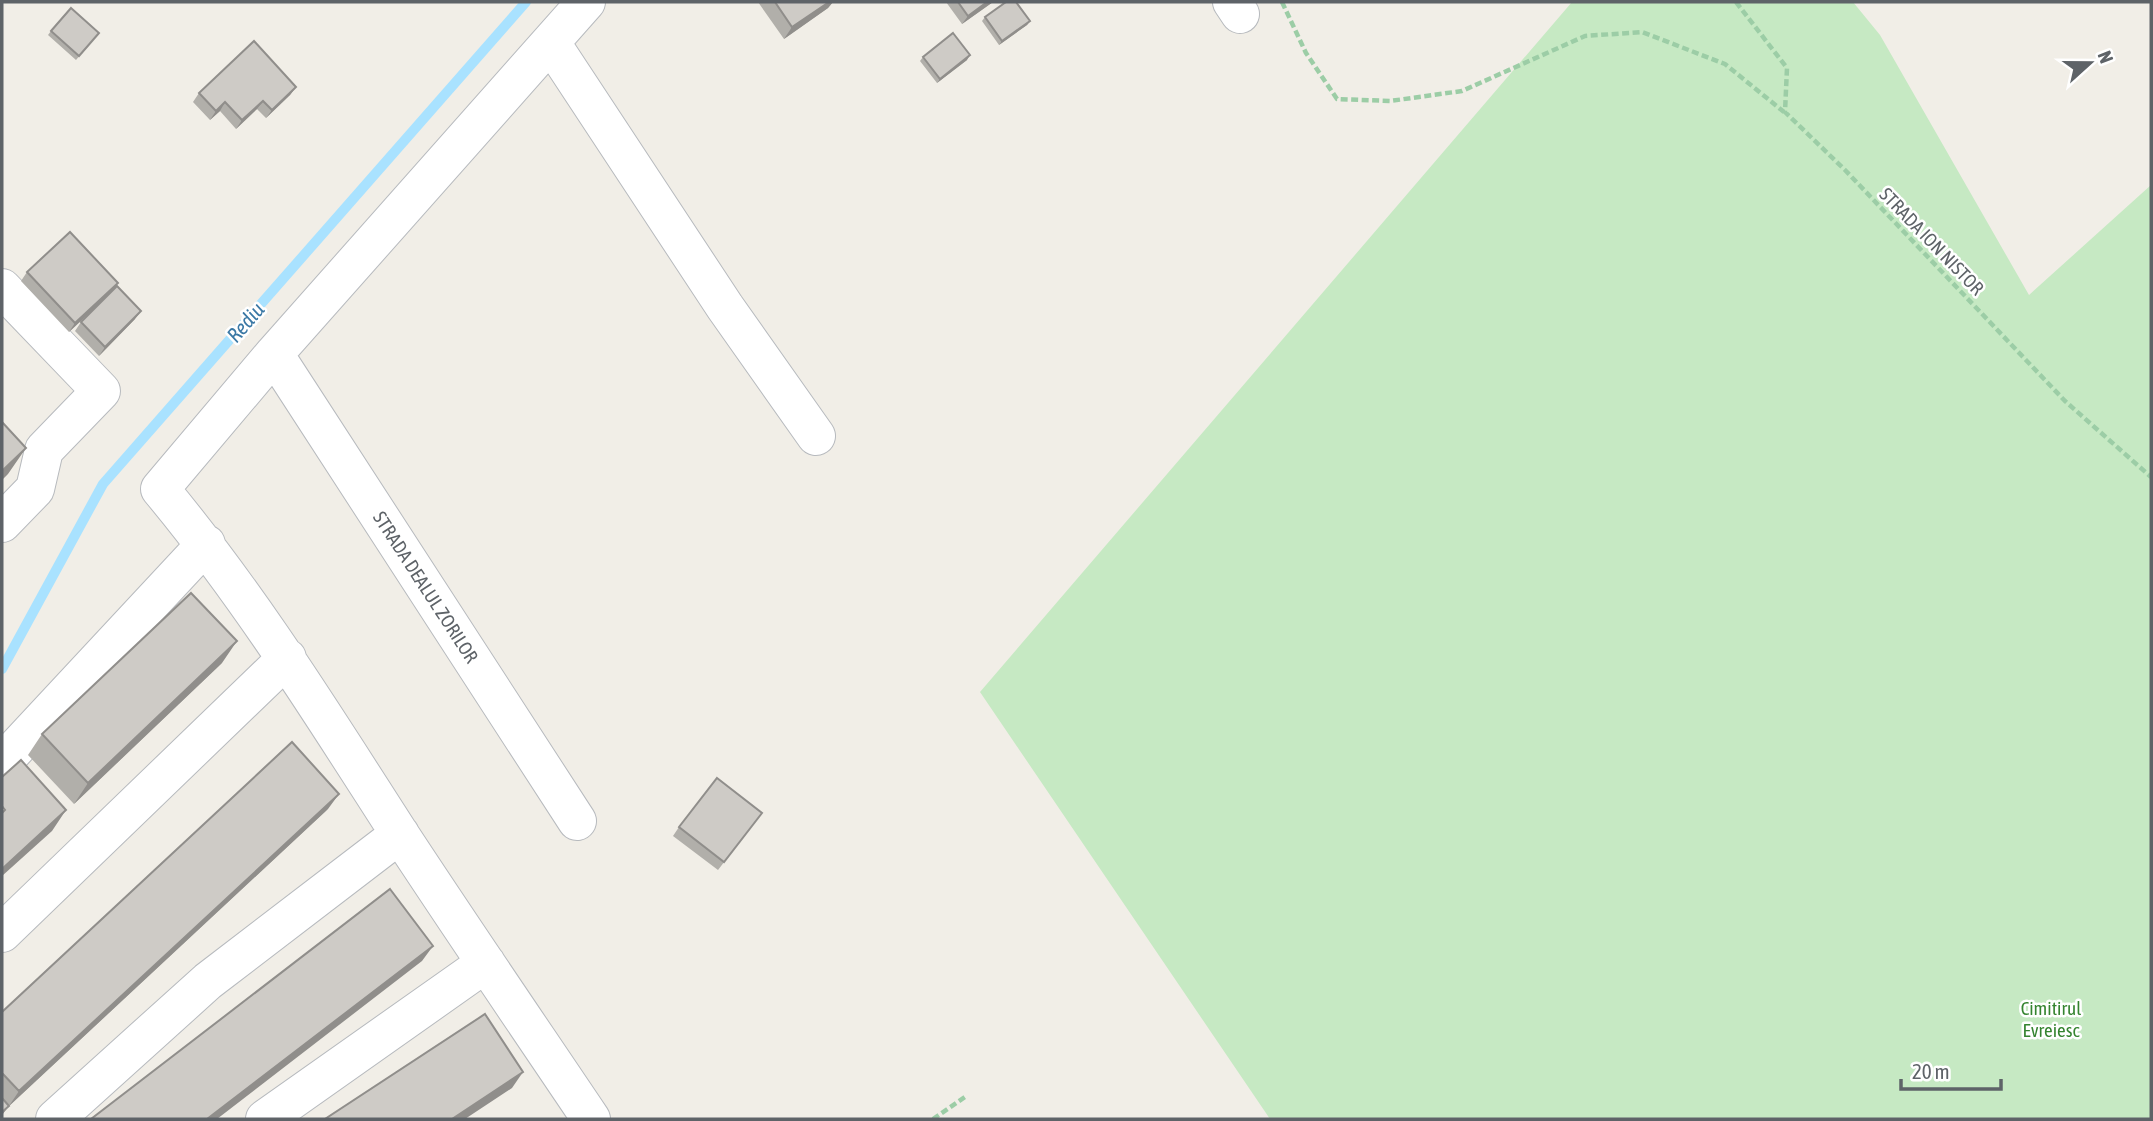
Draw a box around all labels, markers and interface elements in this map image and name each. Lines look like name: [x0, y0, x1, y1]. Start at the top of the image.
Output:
north arrow: [2055, 28, 2125, 98]
text: N: [2094, 48, 2118, 66]
street label: STRADA ION NISTOR: [1875, 183, 1989, 299]
water label: Rediu: [221, 297, 269, 347]
street label: STRADA DEALUL ZORILOR: [369, 507, 483, 667]
park label: Cimitirul Evreiesc: [2021, 997, 2081, 1041]
scale bar: [1901, 1048, 2001, 1092]
text: 20 m: [1912, 1059, 1950, 1083]

